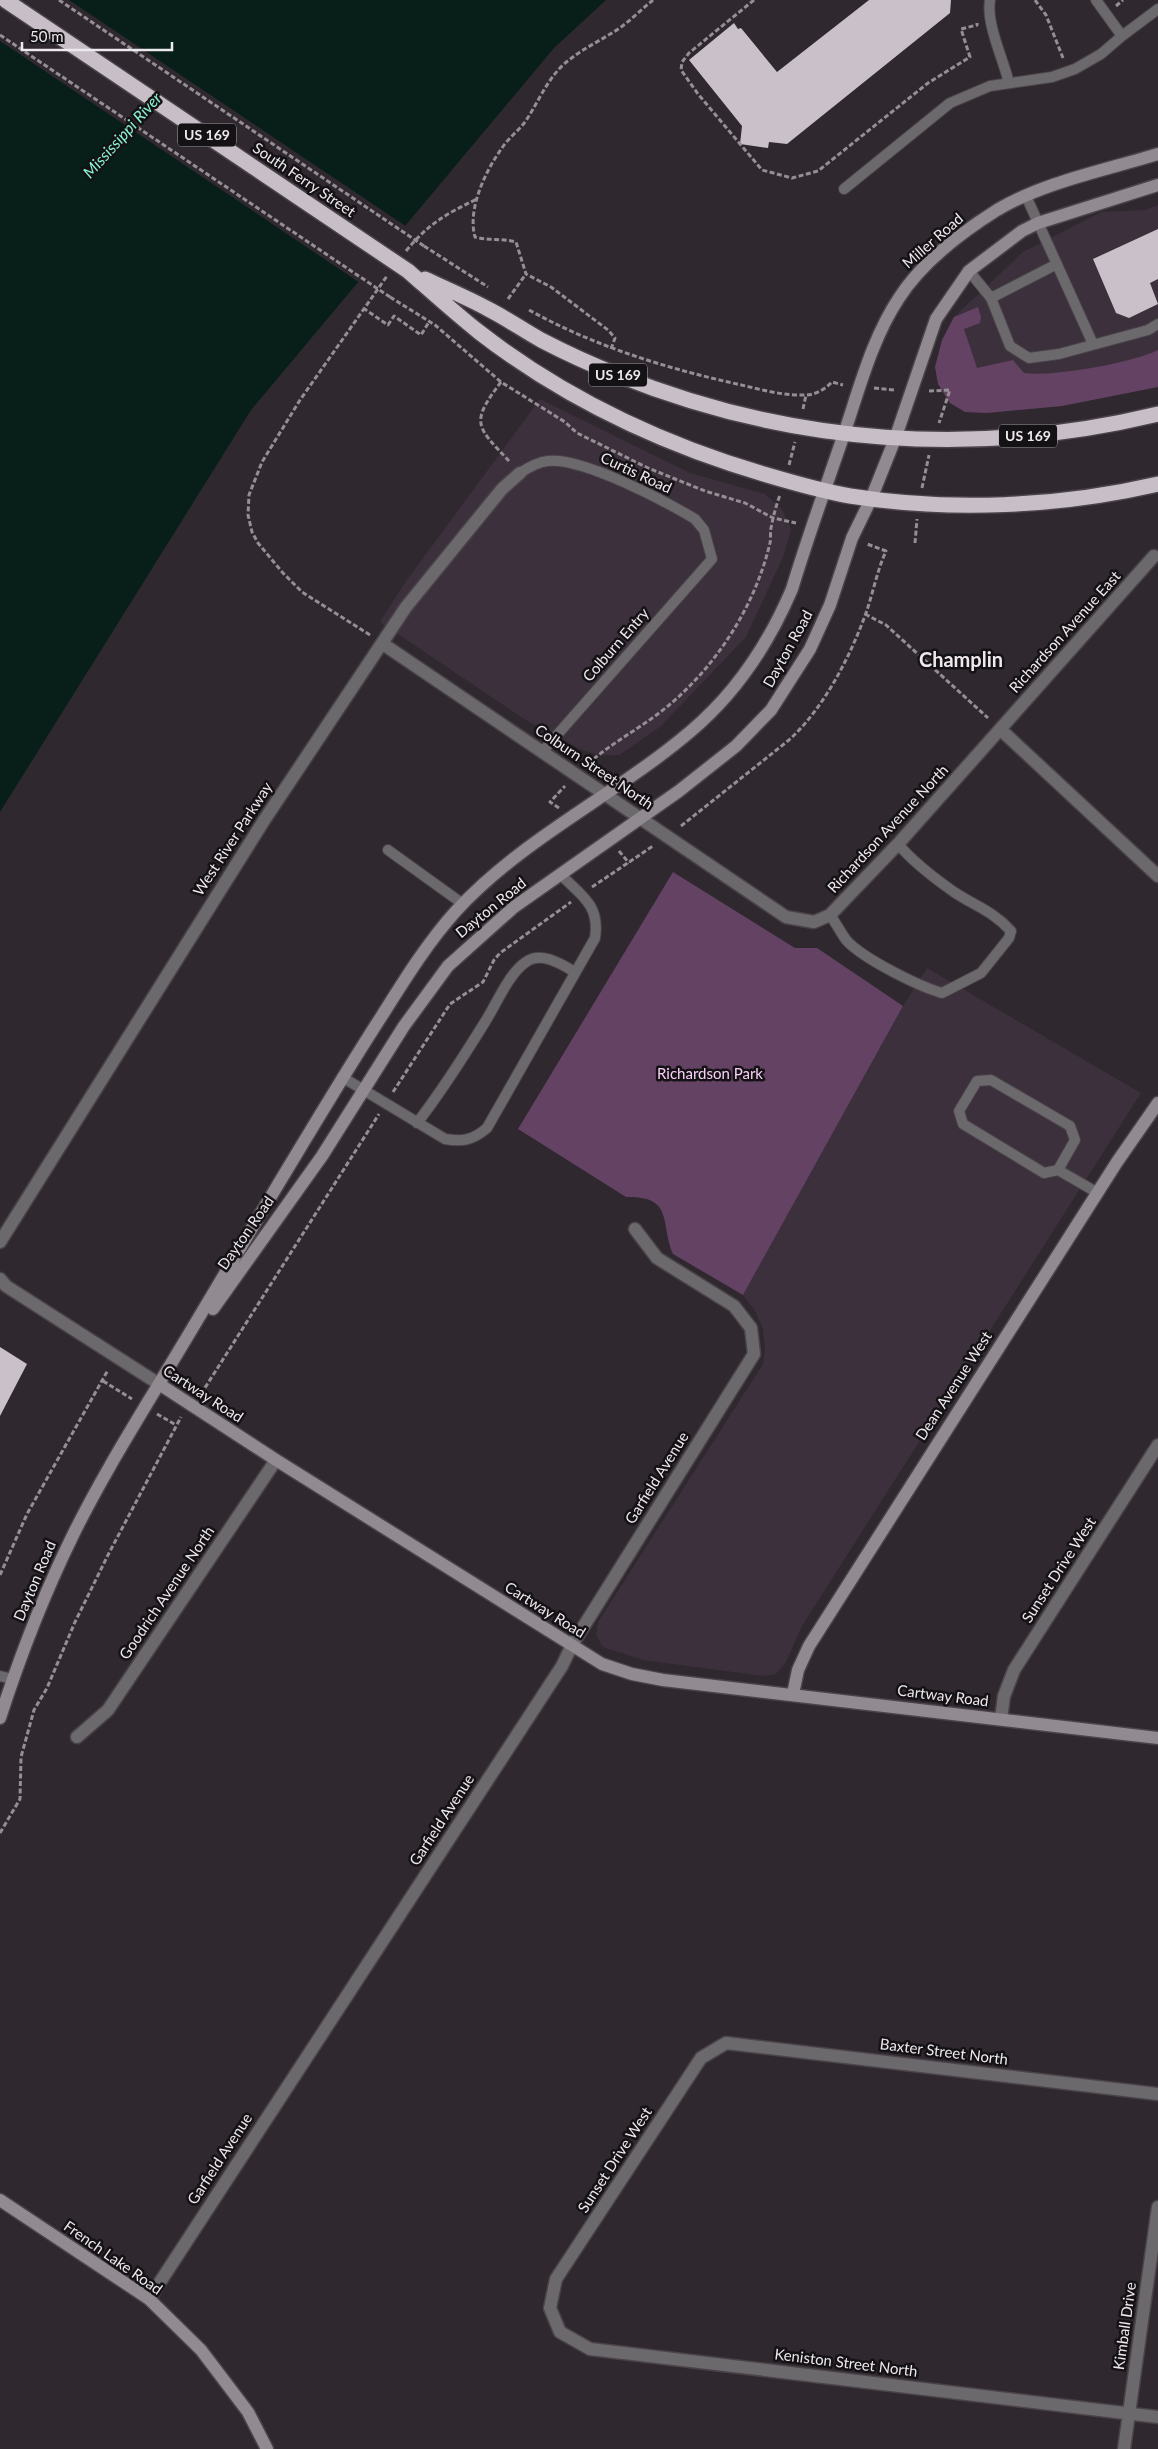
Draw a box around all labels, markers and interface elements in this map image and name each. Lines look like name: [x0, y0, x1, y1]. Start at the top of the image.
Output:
scale bar: [22, 20, 172, 52]
text: 50 m: [30, 27, 64, 45]
water label: Mississippi River: [78, 88, 165, 181]
road number: US 169: [178, 124, 236, 146]
street label: South Ferry Street: [250, 138, 360, 221]
street label: Miller Road: [898, 209, 966, 272]
road number: US 169: [589, 364, 647, 386]
road number: US 169: [999, 424, 1057, 448]
street label: Curtis Road: [598, 448, 675, 496]
street label: Richardson Avenue East: [1005, 566, 1124, 696]
street label: Colburn Entry: [578, 604, 652, 685]
street label: Dayton Road: [759, 607, 816, 690]
district label: Champlin: [919, 647, 1003, 671]
street label: Colburn Street North: [532, 720, 657, 812]
street label: Richardson Avenue North: [823, 761, 951, 896]
street label: West River Parkway: [189, 778, 276, 899]
street label: Dayton Road: [451, 873, 529, 941]
park label: Richardson Park: [657, 1064, 763, 1082]
street label: Dayton Road: [213, 1192, 277, 1273]
street label: Dean Avenue West: [911, 1327, 995, 1443]
street label: Cartway Road: [160, 1361, 247, 1426]
street label: Garfield Avenue: [621, 1428, 692, 1527]
street label: Sunset Drive West: [1017, 1513, 1099, 1626]
street label: Goodrich Avenue North: [115, 1522, 217, 1662]
street label: Dayton Road: [9, 1538, 59, 1623]
street label: Cartway Road: [502, 1577, 589, 1641]
street label: Cartway Road: [896, 1680, 990, 1710]
street label: Garfield Avenue: [405, 1770, 477, 1869]
street label: Baxter Street North: [879, 2034, 1009, 2068]
street label: Sunset Drive West: [573, 2103, 655, 2216]
street label: Garfield Avenue: [183, 2109, 255, 2208]
street label: French Lake Road: [61, 2217, 166, 2298]
street label: Kimball Drive: [1109, 2281, 1139, 2371]
street label: Keniston Street North: [774, 2344, 919, 2380]

